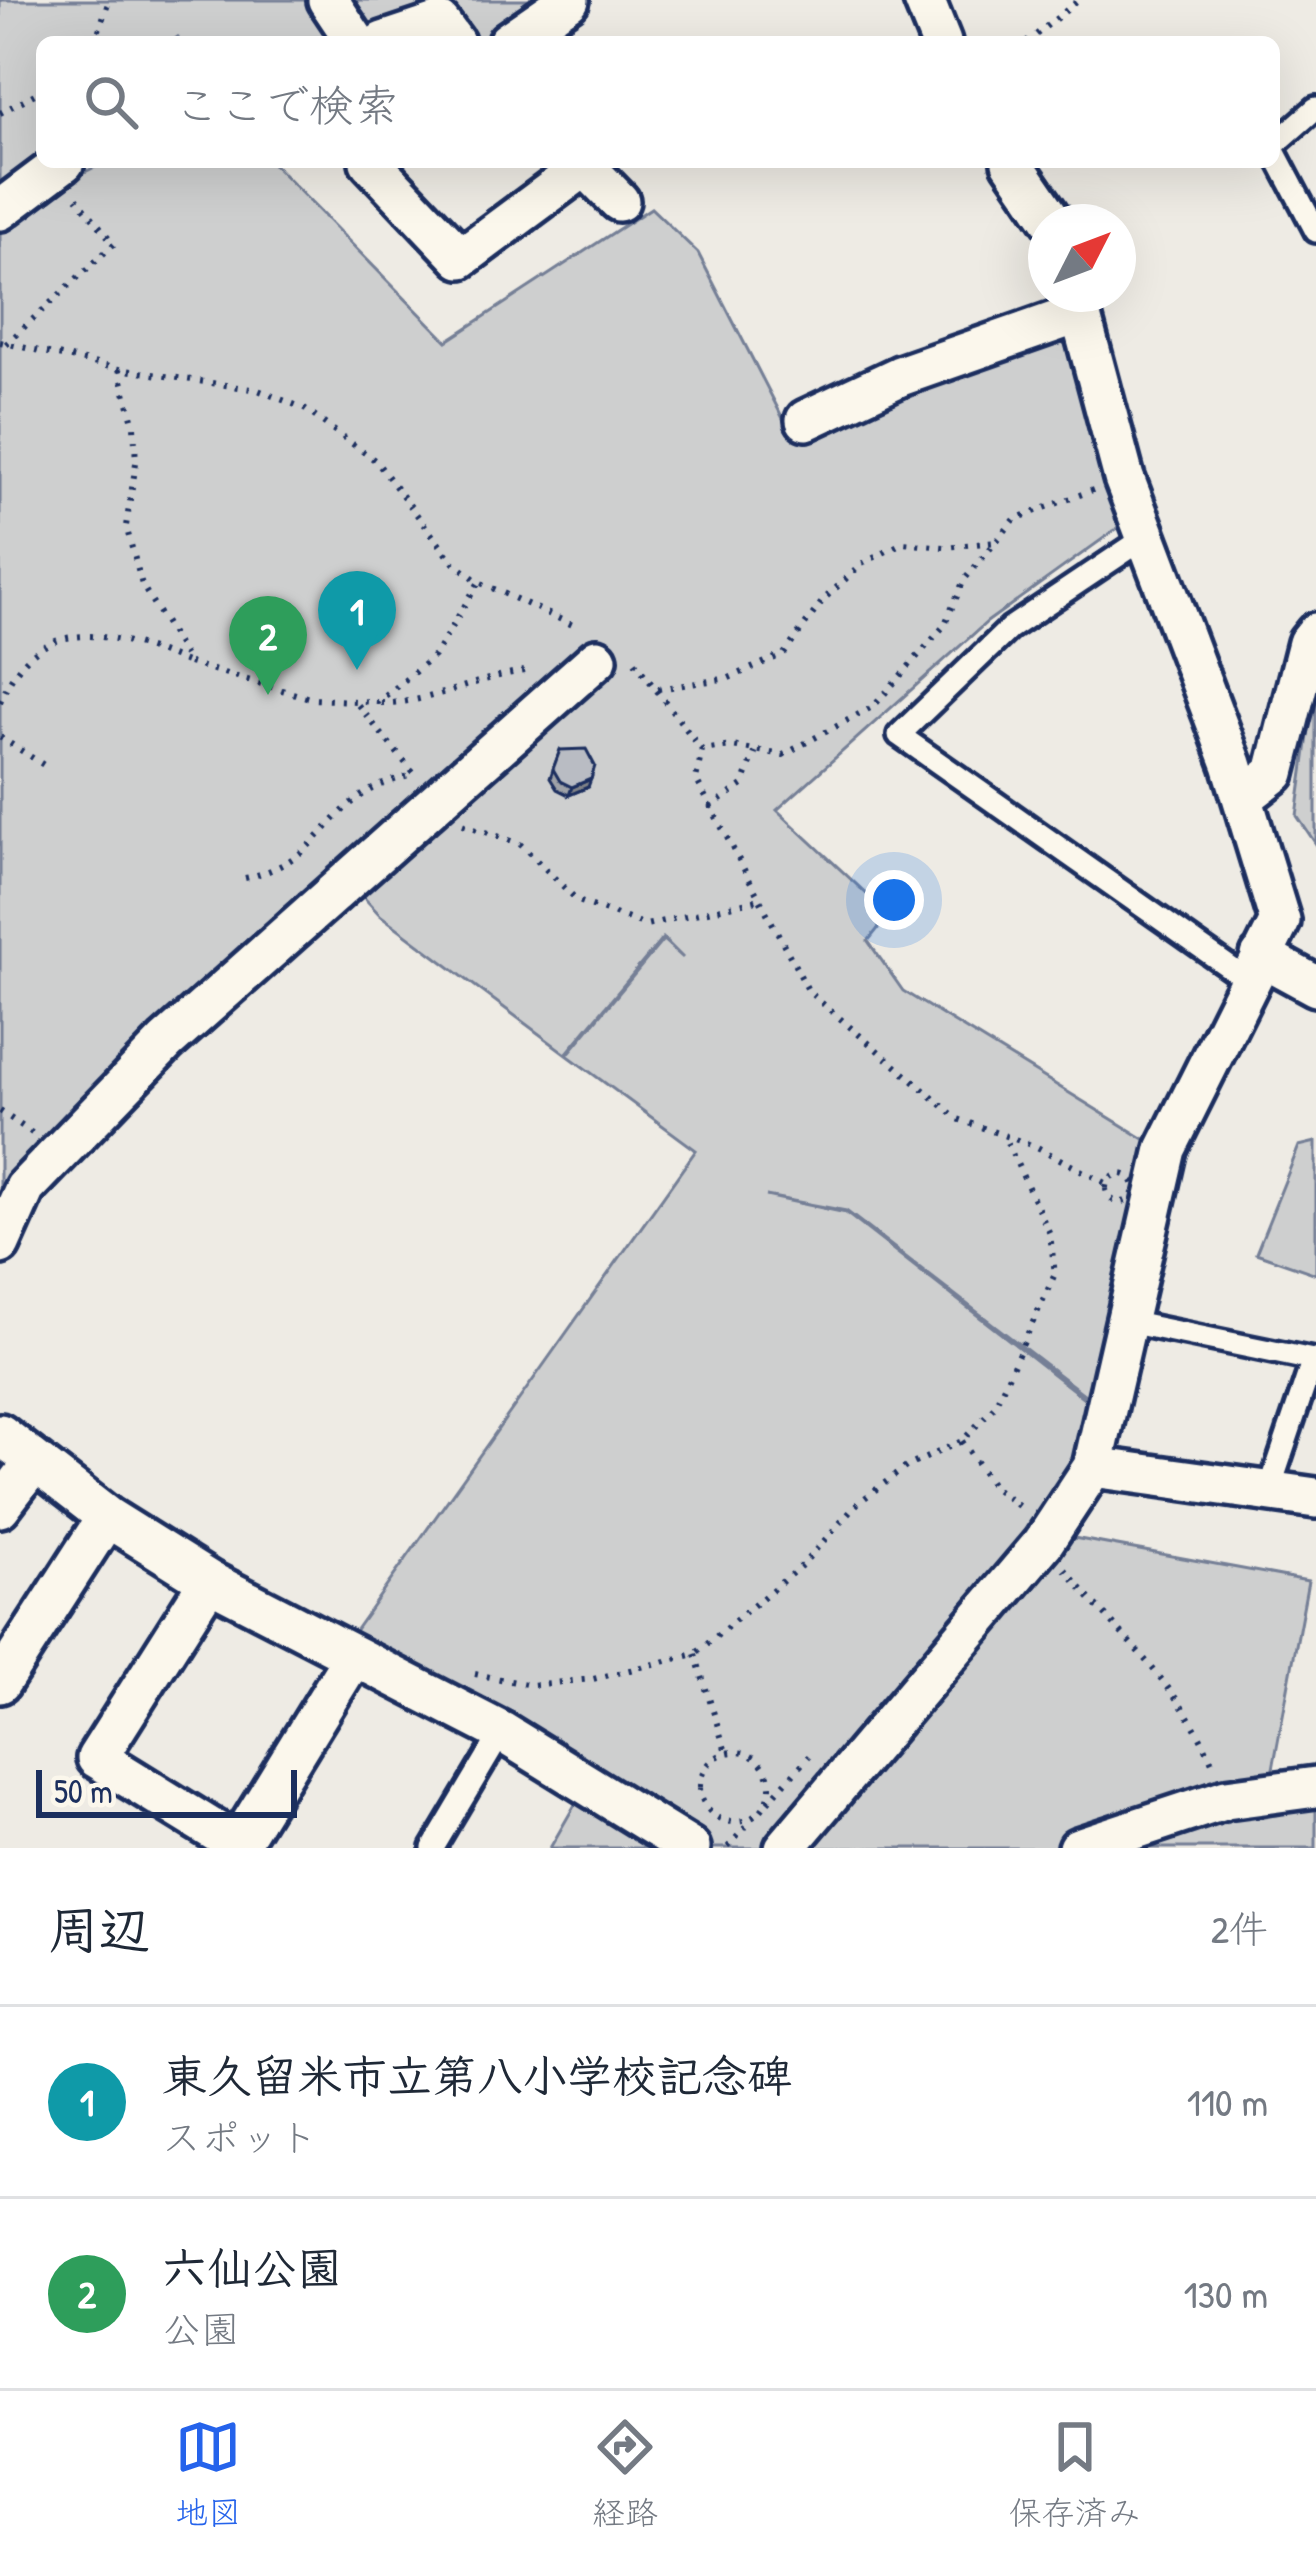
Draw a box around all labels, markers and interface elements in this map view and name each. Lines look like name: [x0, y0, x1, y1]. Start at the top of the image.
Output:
search box: [36, 36, 1280, 168]
icon: search: [78, 69, 144, 135]
text: ここで検索: [174, 74, 399, 135]
north arrow: [1028, 204, 1136, 312]
pin: 1: [318, 571, 396, 670]
pin: 2: [229, 596, 307, 695]
your location: [864, 870, 924, 930]
scale bar: [36, 1764, 297, 1817]
text: 50 m: [54, 1769, 113, 1813]
text: 周辺: [48, 1895, 150, 1964]
text: 2件: [1211, 1902, 1268, 1955]
text: 東久留米市立第八小学校記念碑: [162, 2045, 792, 2106]
text: 1: [80, 2075, 94, 2128]
text: 110 m: [1187, 2075, 1268, 2128]
text: スポット: [162, 2110, 318, 2163]
text: 六仙公園: [162, 2237, 342, 2298]
text: 2: [78, 2267, 96, 2320]
text: 130 m: [1183, 2267, 1268, 2320]
text: 公園: [162, 2302, 240, 2355]
tab: 地図: [175, 2414, 241, 2534]
tab: 経路: [592, 2414, 658, 2534]
tab: 保存済み: [1009, 2414, 1141, 2534]

